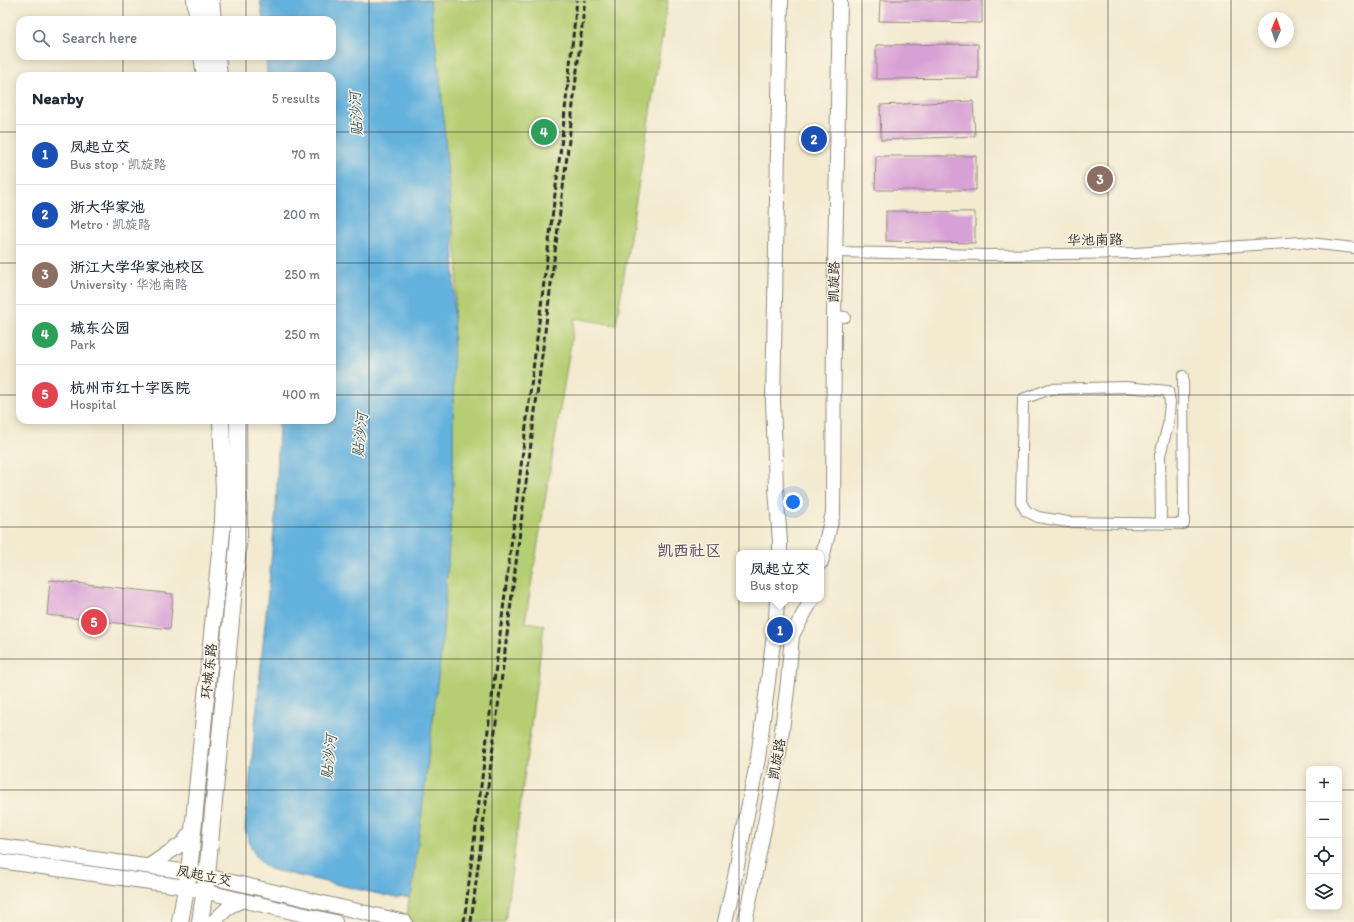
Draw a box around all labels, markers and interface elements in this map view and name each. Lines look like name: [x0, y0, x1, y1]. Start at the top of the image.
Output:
north arrow: [1258, 12, 1294, 48]
search box: [16, 16, 336, 60]
icon: search: [30, 27, 52, 49]
text: Search here: [62, 29, 137, 47]
text: Nearby: [32, 88, 84, 108]
water label: 贴沙河: [346, 88, 366, 137]
text: 5 results: [272, 91, 320, 106]
pin: 4: [531, 117, 557, 147]
pin: 2: [801, 124, 827, 154]
text: 凤起立交: [70, 138, 130, 156]
text: 1: [42, 147, 48, 162]
text: 70 m: [292, 147, 320, 162]
text: Bus stop · 凯旋路: [70, 157, 166, 172]
pin: 3: [1087, 164, 1113, 194]
text: 浙大华家池: [70, 198, 145, 216]
text: 2: [42, 207, 48, 222]
text: 200 m: [283, 207, 320, 222]
text: Metro · 凯旋路: [70, 217, 151, 232]
street label: 华池南路: [1067, 231, 1123, 249]
text: 浙江大学华家池校区: [70, 258, 205, 276]
street label: 凯旋路: [825, 261, 843, 303]
text: 3: [41, 267, 49, 282]
text: 250 m: [284, 267, 320, 282]
text: University · 华池南路: [70, 277, 188, 292]
text: 城东公园: [70, 319, 130, 337]
text: 4: [41, 327, 49, 342]
text: 250 m: [284, 327, 320, 342]
text: Park: [70, 337, 96, 352]
text: 杭州市红十字医院: [70, 379, 190, 397]
text: 5: [42, 387, 48, 402]
text: 400 m: [282, 387, 320, 402]
text: Hospital: [70, 397, 117, 412]
water label: 贴沙河: [349, 409, 372, 458]
your location: [783, 492, 803, 512]
district label: 凯西社区: [657, 541, 721, 560]
popup: [736, 550, 824, 602]
text: 凤起立交: [750, 560, 810, 578]
text: Bus stop: [750, 578, 798, 593]
pin: 5: [81, 607, 107, 637]
pin: 1: [767, 615, 793, 645]
street label: 环城东路: [198, 642, 220, 700]
water label: 贴沙河: [318, 731, 341, 780]
street label: 凯旋路: [765, 737, 789, 781]
map controls: [1306, 766, 1342, 910]
button: +: [1306, 766, 1342, 802]
button: −: [1306, 802, 1342, 838]
button: locate: [1306, 838, 1342, 874]
street label: 凤起立交: [175, 862, 233, 890]
button: layers: [1306, 874, 1342, 910]

